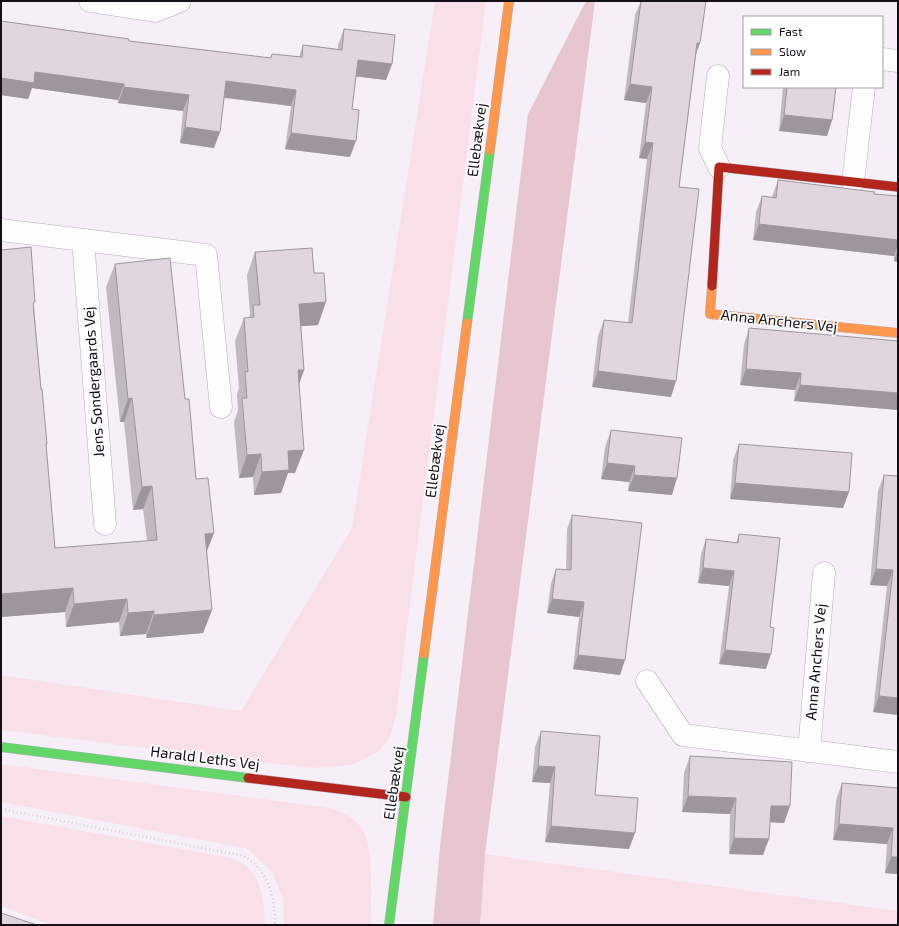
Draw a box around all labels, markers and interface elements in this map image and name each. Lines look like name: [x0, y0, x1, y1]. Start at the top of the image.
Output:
legend: [743, 16, 883, 88]
text: Fast: [779, 24, 803, 38]
text: Slow: [779, 44, 806, 58]
text: Jam: [779, 64, 800, 78]
street label: Ellebækvej: [463, 102, 490, 178]
street label: Anna Anchers Vej: [720, 305, 838, 336]
street label: Jens Søndergaards Vej: [79, 306, 108, 458]
street label: Ellebækvej: [421, 423, 448, 499]
street label: Anna Anchers Vej: [801, 603, 830, 721]
street label: Harald Leths Vej: [149, 741, 261, 774]
street label: Ellebækvej: [379, 745, 408, 821]

